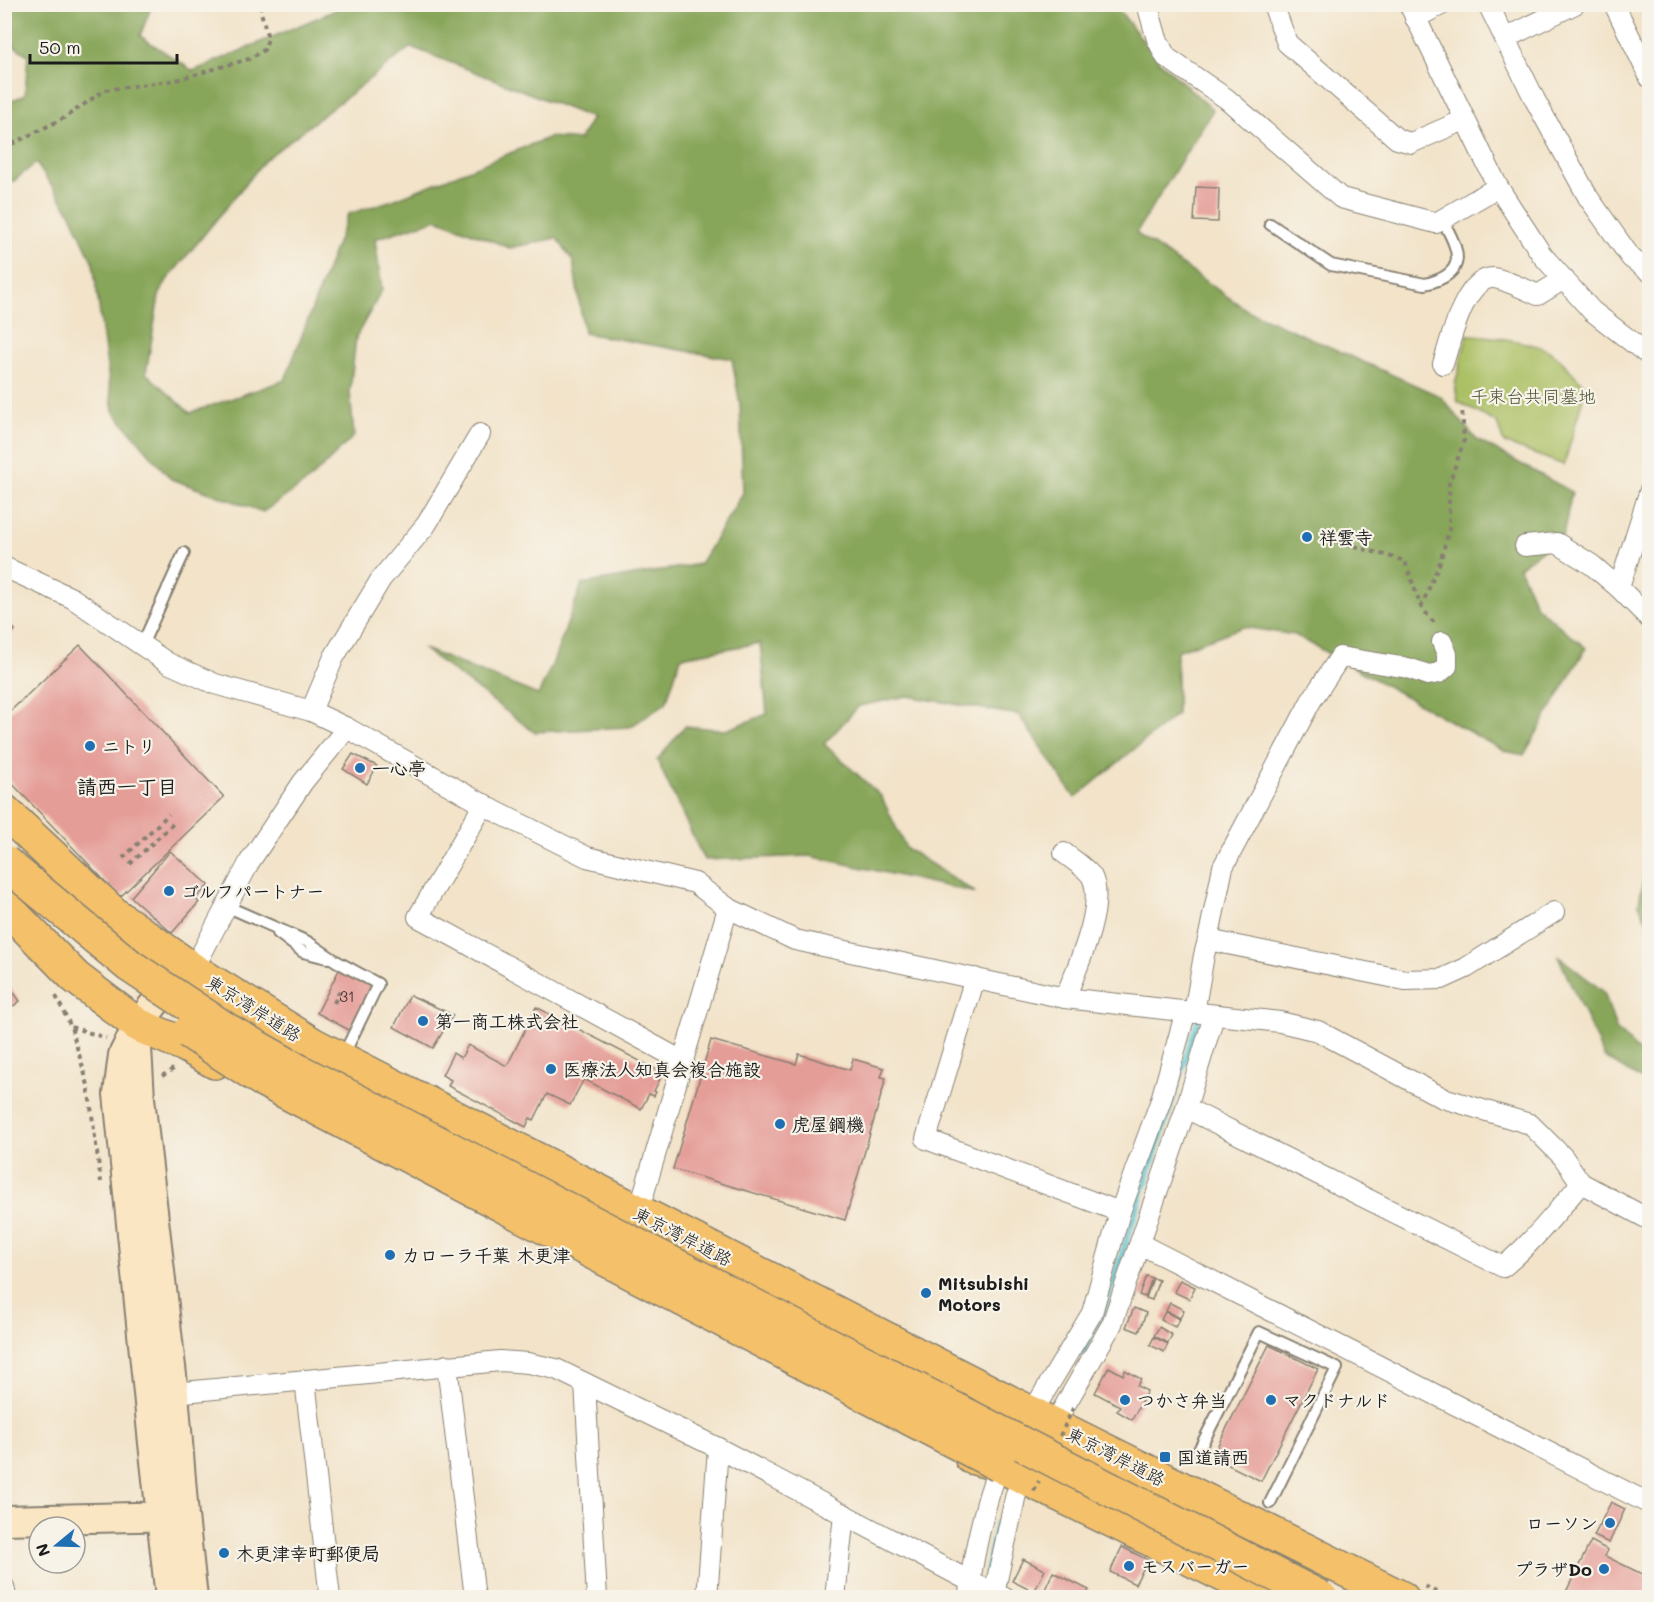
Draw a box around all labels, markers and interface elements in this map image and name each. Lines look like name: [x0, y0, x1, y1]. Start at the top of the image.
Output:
scale bar: [30, 27, 177, 65]
text: 50 m: [39, 35, 81, 59]
park label: 千束台共同墓地: [1470, 384, 1596, 408]
place label: 祥雲寺: [1319, 525, 1373, 549]
marker: 祥雲寺: [1300, 530, 1314, 544]
place label: ニトリ: [102, 734, 156, 758]
marker: ニトリ: [83, 739, 97, 753]
place label: 一心亭: [372, 756, 426, 780]
marker: 一心亭: [353, 761, 367, 775]
district label: 請西一丁目: [77, 773, 177, 799]
place label: ゴルフパートナー: [181, 879, 324, 903]
marker: ゴルフパートナー: [162, 884, 176, 898]
street label: 東京湾岸道路: [202, 969, 306, 1047]
house number: 31: [339, 986, 355, 1006]
place label: 第一商工株式会社: [435, 1009, 579, 1033]
marker: 第一商工株式会社: [416, 1014, 430, 1028]
place label: 医療法人知真会複合施設: [563, 1057, 761, 1081]
marker: 医療法人知真会複合施設: [544, 1062, 558, 1076]
place label: 虎屋鋼機: [792, 1112, 864, 1136]
marker: 虎屋鋼機: [773, 1117, 787, 1131]
street label: 東京湾岸道路: [629, 1201, 737, 1271]
place label: カローラ千葉 木更津: [402, 1243, 570, 1267]
marker: カローラ千葉 木更津: [383, 1248, 397, 1262]
place label: Mitsubishi Motors: [938, 1271, 1029, 1316]
marker: Mitsubishi Motors: [919, 1286, 933, 1300]
place label: つかさ弁当: [1137, 1388, 1227, 1412]
place label: マクドナルド: [1283, 1388, 1390, 1412]
marker: つかさ弁当: [1118, 1393, 1132, 1407]
marker: マクドナルド: [1264, 1393, 1278, 1407]
street label: 東京湾岸道路: [1062, 1421, 1170, 1491]
place label: 国道請西: [1177, 1445, 1249, 1469]
marker: 国道請西: [1158, 1450, 1172, 1464]
place label: ローソン: [1526, 1511, 1598, 1535]
north arrow: [27, 1515, 87, 1575]
marker: ローソン: [1603, 1516, 1617, 1530]
text: N: [30, 1541, 54, 1559]
place label: 木更津幸町郵便局: [236, 1541, 380, 1565]
marker: 木更津幸町郵便局: [217, 1546, 231, 1560]
place label: モスバーガー: [1141, 1554, 1249, 1578]
place label: プラザDo: [1514, 1557, 1592, 1581]
marker: モスバーガー: [1122, 1559, 1136, 1573]
marker: プラザDo: [1597, 1562, 1611, 1576]

